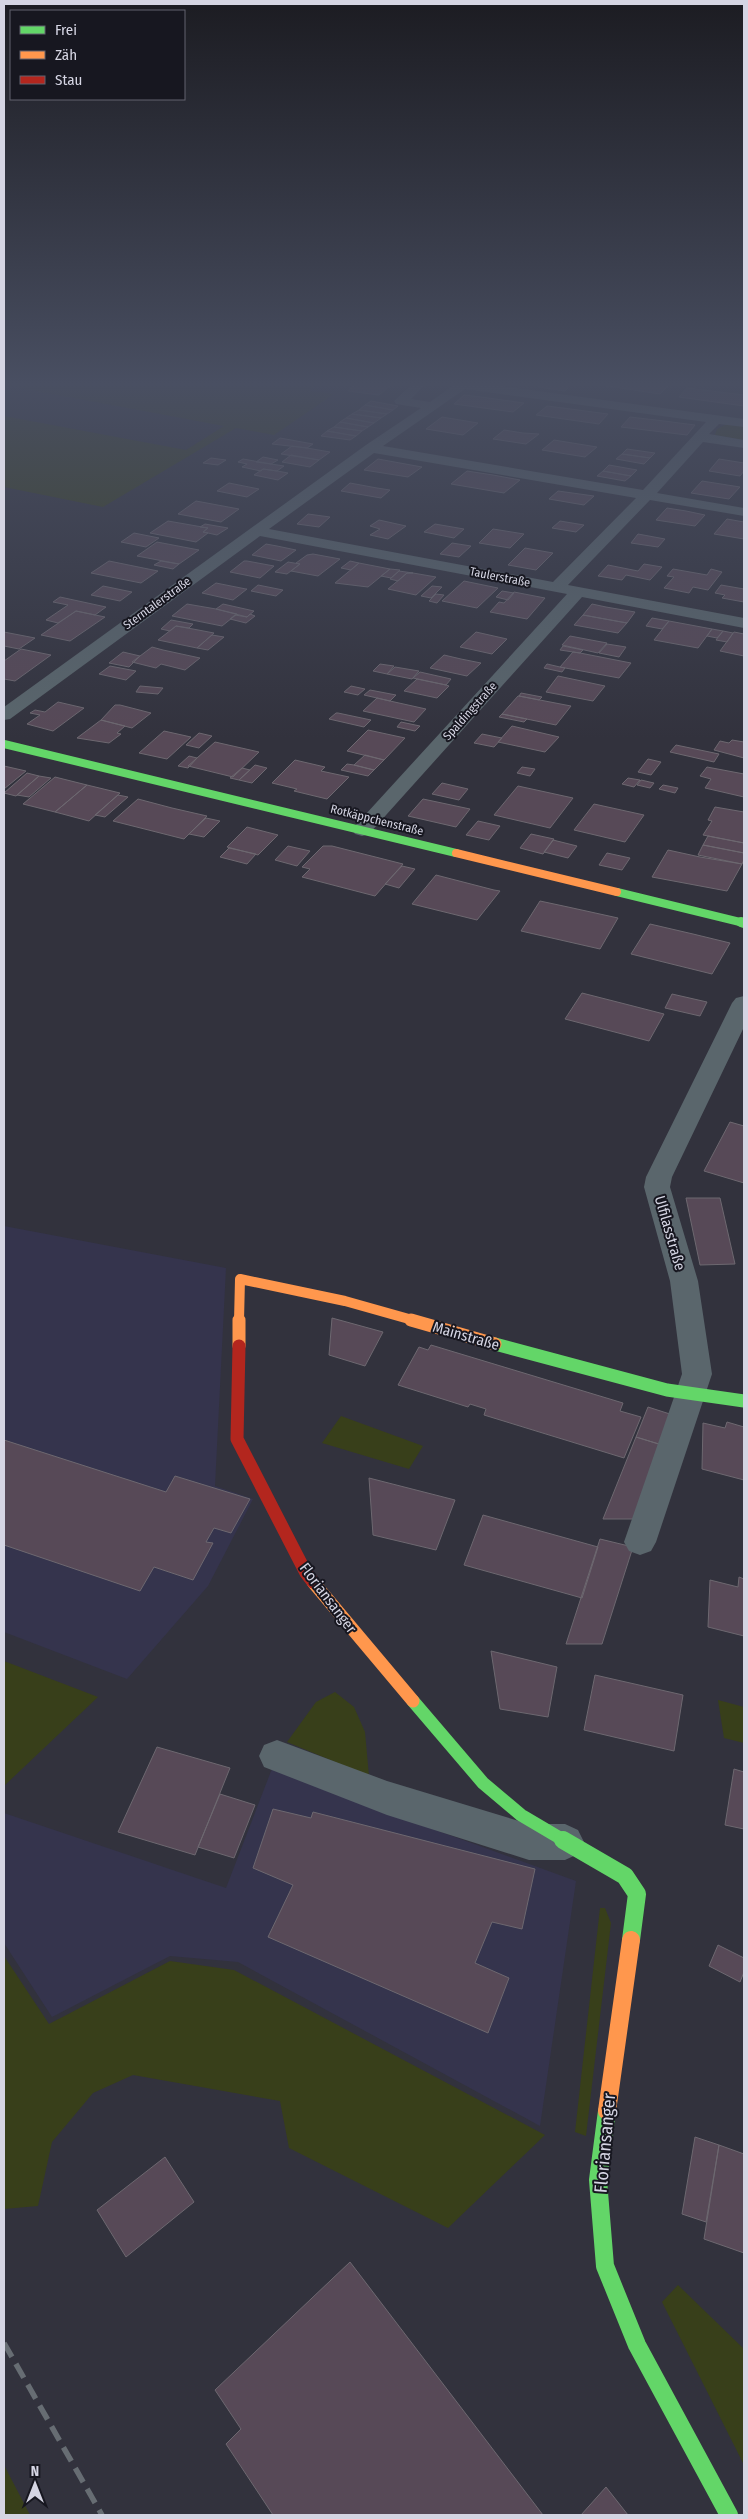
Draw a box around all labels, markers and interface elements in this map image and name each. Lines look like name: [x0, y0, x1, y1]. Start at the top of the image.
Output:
legend: [10, 10, 185, 100]
text: Frei: [55, 21, 77, 39]
text: Zäh: [55, 46, 77, 64]
text: Stau: [55, 71, 82, 89]
street label: Taulerstraße: [469, 564, 531, 590]
street label: Sterntalerstraße: [121, 574, 193, 632]
street label: Spaldingstraße: [440, 679, 500, 743]
street label: Rotkäppchenstraße: [329, 802, 425, 838]
street label: Ulfilasstraße: [651, 1194, 689, 1272]
street label: Mainstraße: [431, 1318, 501, 1354]
street label: Floriansanger: [296, 1559, 361, 1637]
street label: Floriansanger: [590, 2091, 620, 2194]
north arrow: [10, 2459, 60, 2509]
text: N: [31, 2463, 39, 2480]

